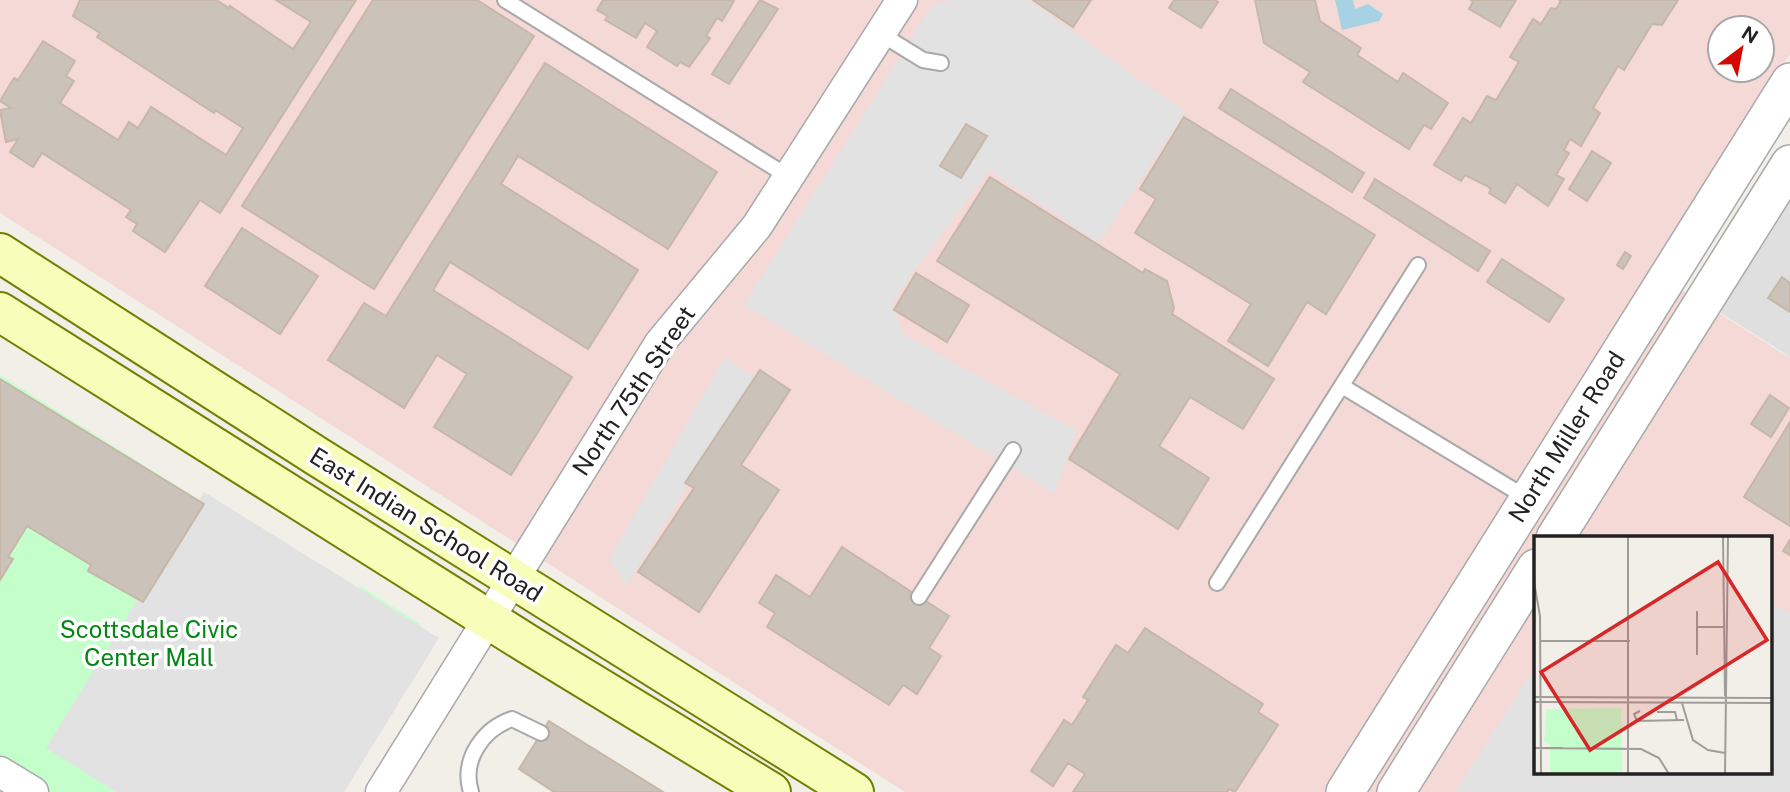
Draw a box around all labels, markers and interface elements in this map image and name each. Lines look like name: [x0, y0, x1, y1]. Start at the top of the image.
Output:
north arrow: [1706, 14, 1776, 84]
text: N: [1738, 21, 1762, 48]
street label: North 75th Street: [566, 300, 700, 481]
street label: North Miller Road: [1502, 346, 1630, 527]
street label: East Indian School Road: [305, 441, 548, 607]
inset map: [1534, 536, 1772, 774]
park label: Scottsdale Civic Center Mall: [60, 615, 238, 671]

